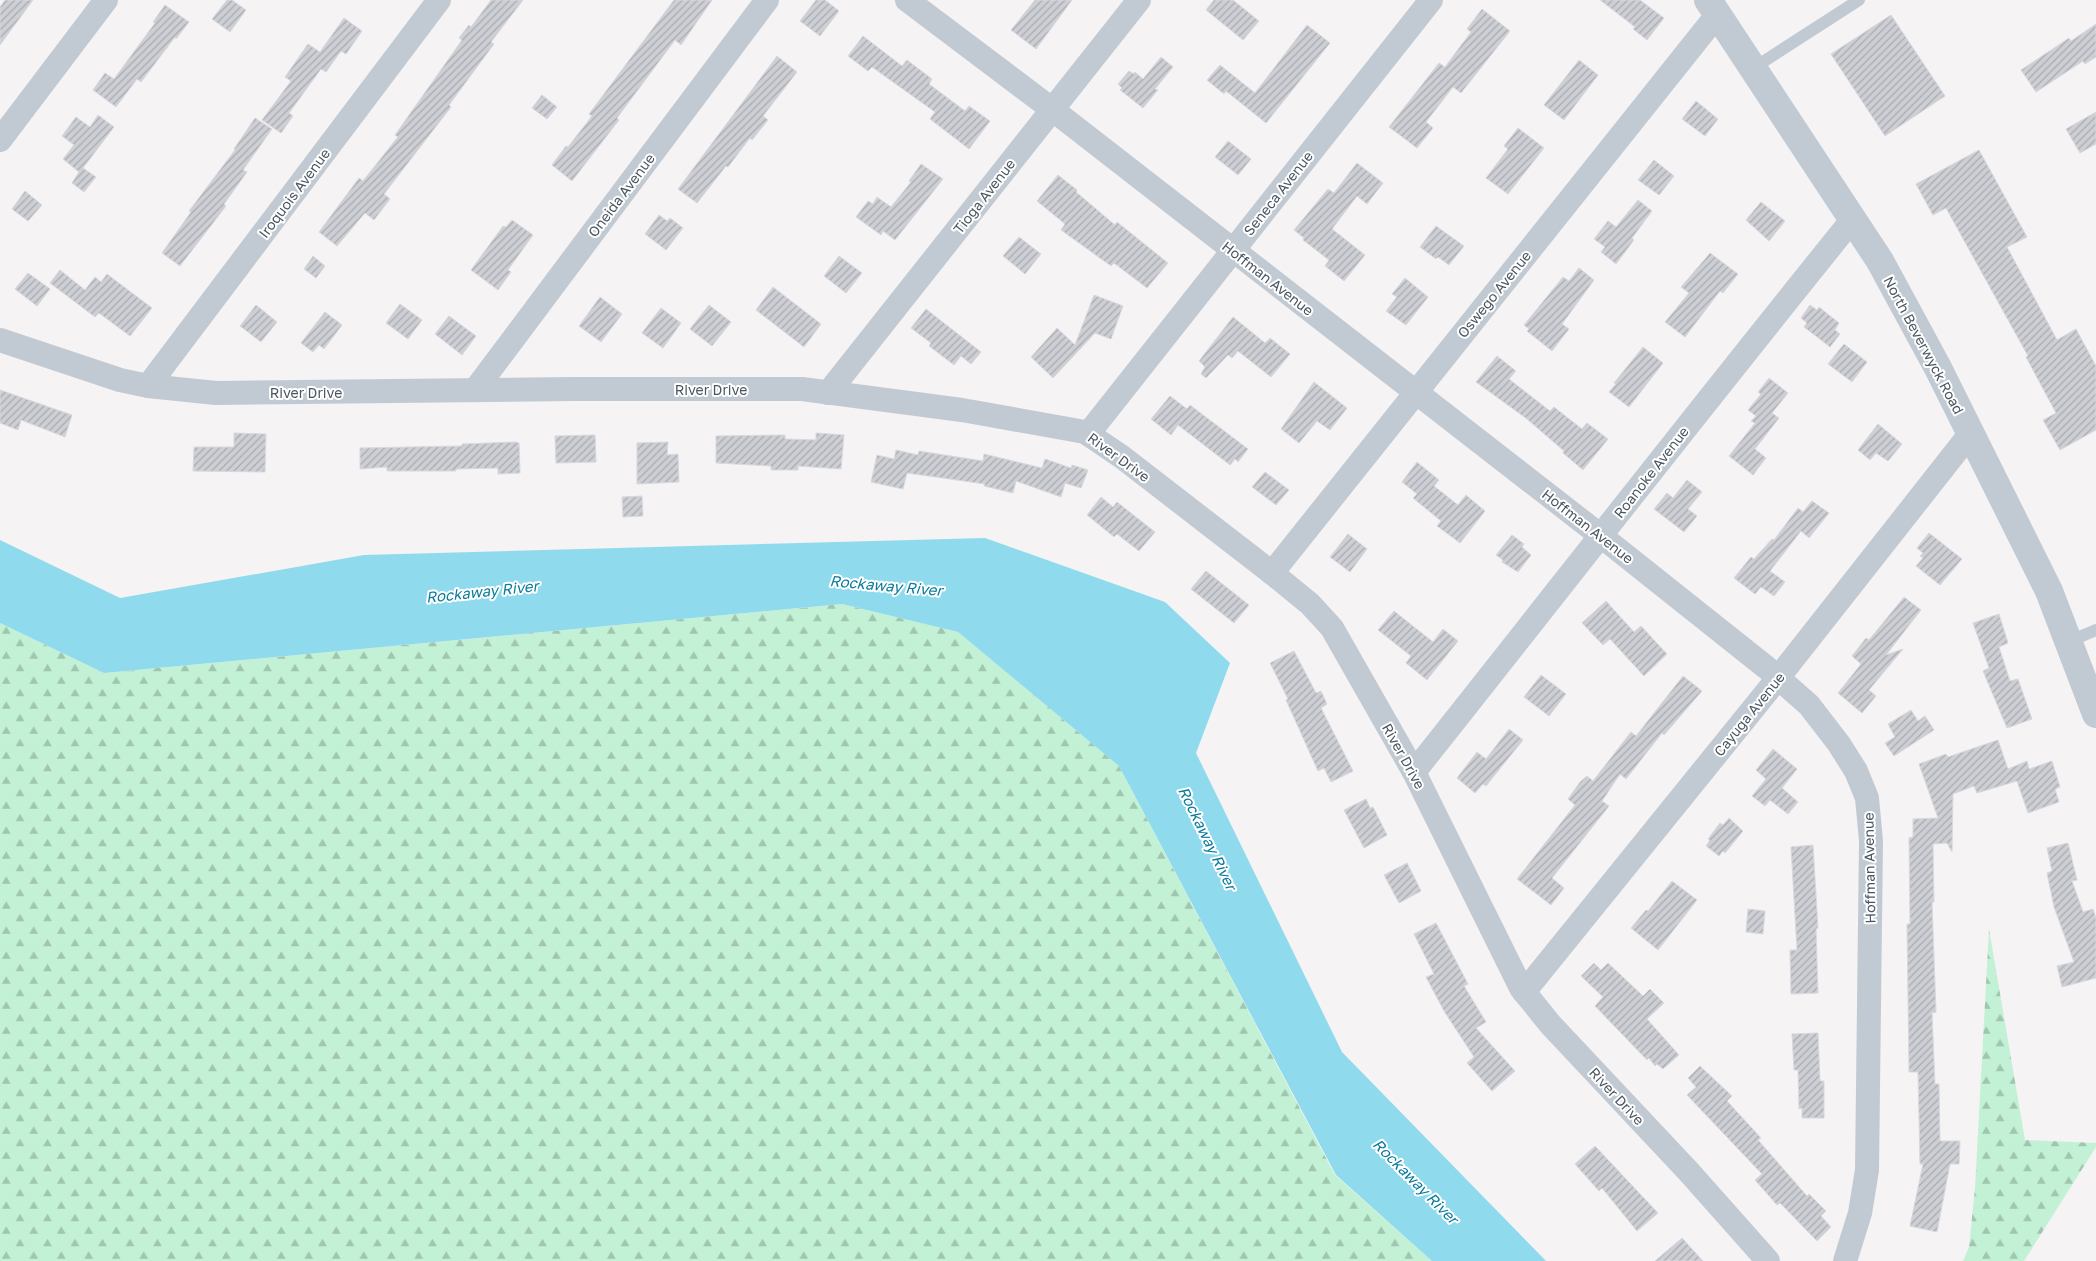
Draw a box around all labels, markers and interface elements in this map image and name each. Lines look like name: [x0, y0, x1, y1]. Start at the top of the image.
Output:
street label: Iroquois Avenue: [255, 145, 333, 241]
street label: Seneca Avenue: [1240, 147, 1316, 239]
street label: Oneida Avenue: [584, 150, 658, 240]
street label: Tioga Avenue: [950, 155, 1018, 237]
street label: Hoffman Avenue: [1219, 237, 1317, 319]
street label: Oswego Avenue: [1454, 247, 1534, 341]
street label: North Beverwyck Road: [1880, 273, 1968, 417]
street label: River Drive: [675, 381, 747, 398]
street label: River Drive: [270, 384, 342, 401]
street label: Roanoke Avenue: [1610, 423, 1692, 521]
street label: River Drive: [1085, 429, 1153, 485]
street label: Hoffman Avenue: [1539, 485, 1637, 567]
water label: Rockaway River: [829, 571, 945, 600]
water label: Rockaway River: [425, 576, 541, 607]
street label: Cayuga Avenue: [1710, 669, 1788, 759]
street label: River Drive: [1379, 720, 1429, 792]
water label: Rockaway River: [1174, 783, 1242, 895]
street label: Hoffman Avenue: [1860, 812, 1878, 924]
street label: River Drive: [1586, 1064, 1648, 1128]
water label: Rockaway River: [1369, 1135, 1464, 1230]

